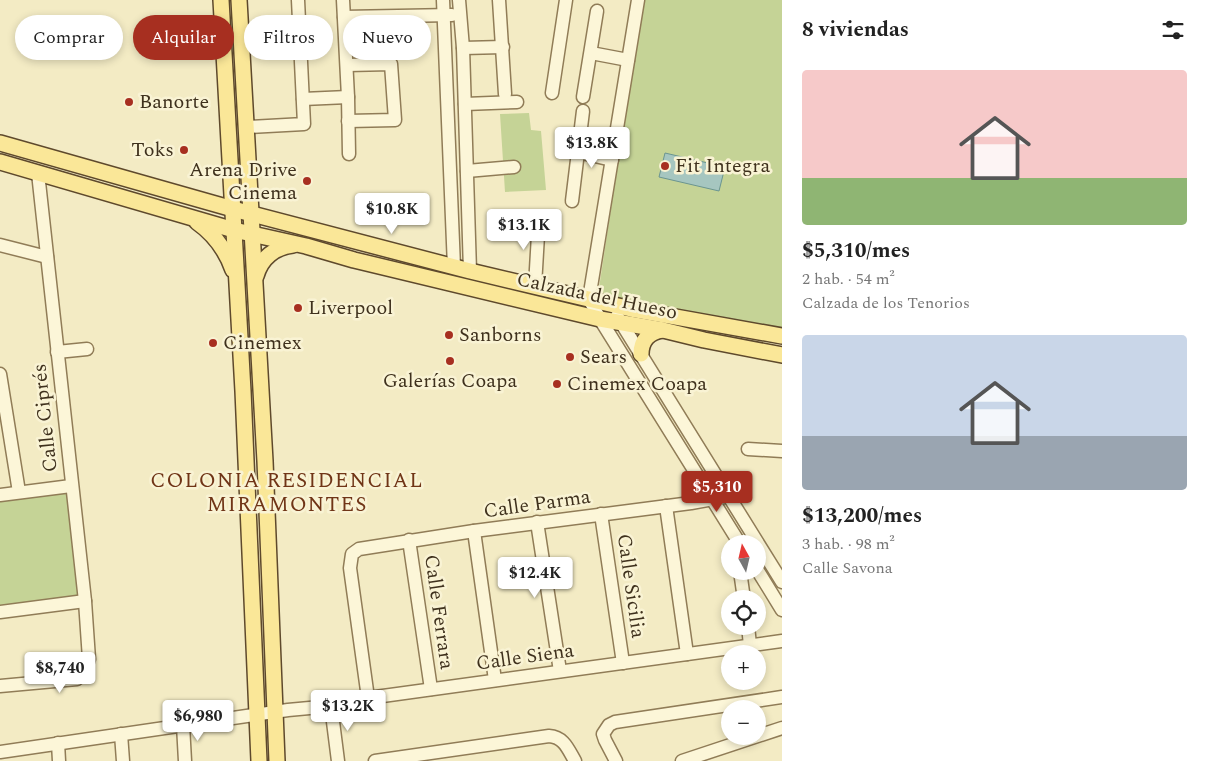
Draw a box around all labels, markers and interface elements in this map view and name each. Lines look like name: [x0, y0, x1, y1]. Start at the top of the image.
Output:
text: 8 viviendas: [802, 14, 909, 46]
chip: Comprar: [15, 15, 123, 60]
chip: Alquilar: [133, 15, 234, 60]
chip: Filtros: [244, 15, 333, 60]
chip: Nuevo: [343, 15, 431, 60]
icon: filters: [1159, 16, 1187, 44]
place label: Banorte: [139, 87, 209, 117]
marker: Banorte: [123, 96, 135, 108]
icon: home: [950, 103, 1040, 193]
pin: $13.8K: [551, 126, 633, 169]
text: $13.8K: [566, 131, 618, 155]
place label: Toks: [131, 135, 174, 165]
marker: Toks: [178, 144, 190, 156]
place label: Fit Integra: [675, 151, 770, 181]
place label: Arena Drive Cinema: [189, 155, 297, 208]
marker: Fit Integra: [659, 160, 671, 172]
marker: Arena Drive Cinema: [301, 175, 313, 187]
pin: $10.8K: [351, 192, 433, 235]
text: $10.8K: [366, 197, 418, 221]
pin: $13.1K: [483, 208, 565, 251]
text: $13.1K: [498, 213, 550, 237]
text: $5,310/mes: [802, 235, 910, 267]
street label: Calzada del Hueso: [514, 264, 680, 328]
text: 2 hab. · 54 m²: [802, 267, 895, 291]
text: Calzada de los Tenorios: [802, 291, 970, 315]
place label: Liverpool: [308, 293, 393, 323]
marker: Liverpool: [292, 302, 304, 314]
place label: Sanborns: [459, 320, 542, 350]
place label: Cinemex: [223, 328, 302, 358]
marker: Sanborns: [443, 329, 455, 341]
marker: Cinemex: [207, 337, 219, 349]
place label: Sears: [580, 342, 627, 372]
marker: Sears: [564, 351, 576, 363]
marker: Galerías Coapa: [444, 355, 456, 367]
street label: Calle Ciprés: [24, 362, 66, 474]
place label: Galerías Coapa: [383, 366, 518, 396]
icon: home: [950, 368, 1040, 458]
place label: Cinemex Coapa: [567, 369, 707, 399]
marker: Cinemex Coapa: [551, 378, 563, 390]
district label: COLONIA RESIDENCIAL MIRAMONTES: [150, 465, 424, 521]
pin: $5,310: [676, 470, 758, 513]
text: $5,310: [692, 475, 742, 499]
street label: Calle Parma: [482, 482, 593, 526]
text: $13,200/mes: [802, 500, 922, 532]
street label: Calle Sicilia: [609, 532, 653, 640]
text: 3 hab. · 98 m²: [802, 532, 895, 556]
north arrow: [721, 535, 766, 580]
map controls: [721, 535, 766, 745]
street label: Calle Ferrara: [416, 553, 462, 672]
pin: $12.4K: [494, 556, 576, 599]
text: Calle Savona: [802, 556, 893, 580]
text: $12.4K: [509, 561, 561, 585]
button: locate: [721, 590, 766, 635]
street label: Calle Siena: [474, 635, 576, 679]
button: +: [721, 645, 766, 690]
pin: $8,740: [19, 652, 101, 694]
text: $8,740: [35, 656, 85, 680]
pin: $13.2K: [307, 690, 389, 732]
text: $13.2K: [322, 694, 374, 718]
pin: $6,980: [157, 700, 239, 742]
button: −: [721, 700, 766, 745]
text: $6,980: [173, 704, 223, 728]

